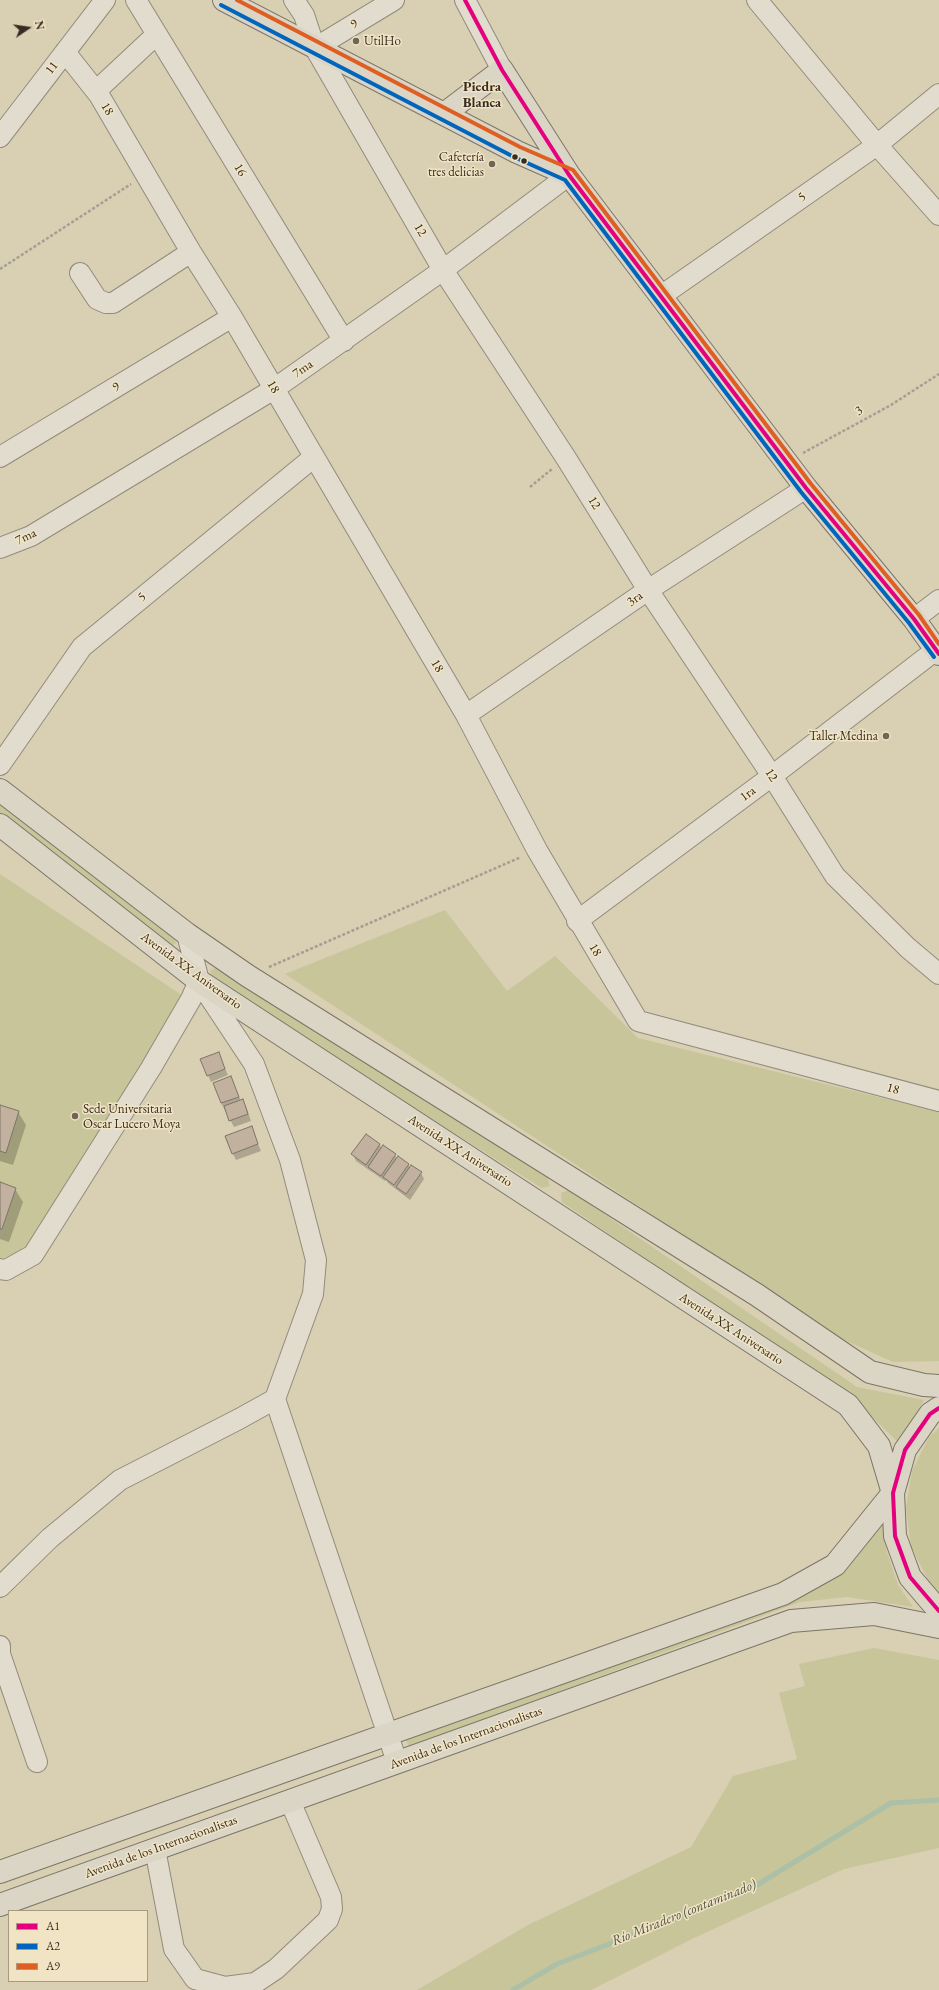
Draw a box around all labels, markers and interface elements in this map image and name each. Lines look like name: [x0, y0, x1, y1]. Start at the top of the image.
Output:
north arrow: [8, 8, 48, 48]
street label: 9: [347, 16, 361, 32]
text: N: [32, 19, 48, 31]
place label: UtilHo: [364, 33, 401, 49]
marker: UtilHo: [351, 36, 361, 46]
street label: 11: [42, 58, 62, 78]
district label: Piedra Blanca: [463, 79, 501, 112]
street label: 18: [97, 100, 117, 118]
place label: Cafetería tres delicias: [428, 149, 484, 180]
unlabelled marker: [510, 152, 520, 162]
unlabelled marker: [519, 156, 529, 166]
marker: Cafetería tres delicias: [487, 159, 497, 169]
street label: 16: [230, 161, 250, 179]
street label: 5: [795, 189, 809, 205]
street label: 12: [410, 221, 430, 239]
street label: 7ma: [290, 356, 316, 382]
street label: 18: [263, 378, 283, 396]
street label: 9: [109, 379, 123, 395]
street label: 3: [852, 403, 866, 419]
street label: 12: [584, 494, 604, 512]
street label: 7ma: [13, 525, 39, 549]
street label: 3ra: [624, 588, 646, 610]
street label: 5: [135, 589, 149, 605]
street label: 18: [427, 657, 447, 675]
place label: Taller Medina: [809, 728, 878, 744]
marker: Taller Medina: [881, 731, 891, 741]
street label: 12: [761, 766, 781, 784]
street label: 1ra: [737, 783, 759, 805]
street label: Avenida XX Aniversario: [137, 929, 245, 1013]
street label: 18: [585, 941, 605, 959]
street label: 18: [885, 1080, 901, 1098]
place label: Sede Universitaria Oscar Lucero Moya: [83, 1101, 181, 1132]
marker: Sede Universitaria Oscar Lucero Moya: [70, 1111, 80, 1121]
street label: Avenida XX Aniversario: [405, 1111, 515, 1191]
street label: Avenida XX Aniversario: [676, 1289, 786, 1369]
street label: Avenida de los Internacionalistas: [388, 1703, 544, 1773]
street label: Avenida de los Internacionalistas: [83, 1812, 239, 1882]
water label: Río Miradero (contaminado): [609, 1876, 759, 1950]
legend: [8, 1910, 148, 1982]
text: A1: [46, 1918, 60, 1934]
text: A2: [46, 1938, 60, 1954]
text: A9: [46, 1958, 60, 1974]

